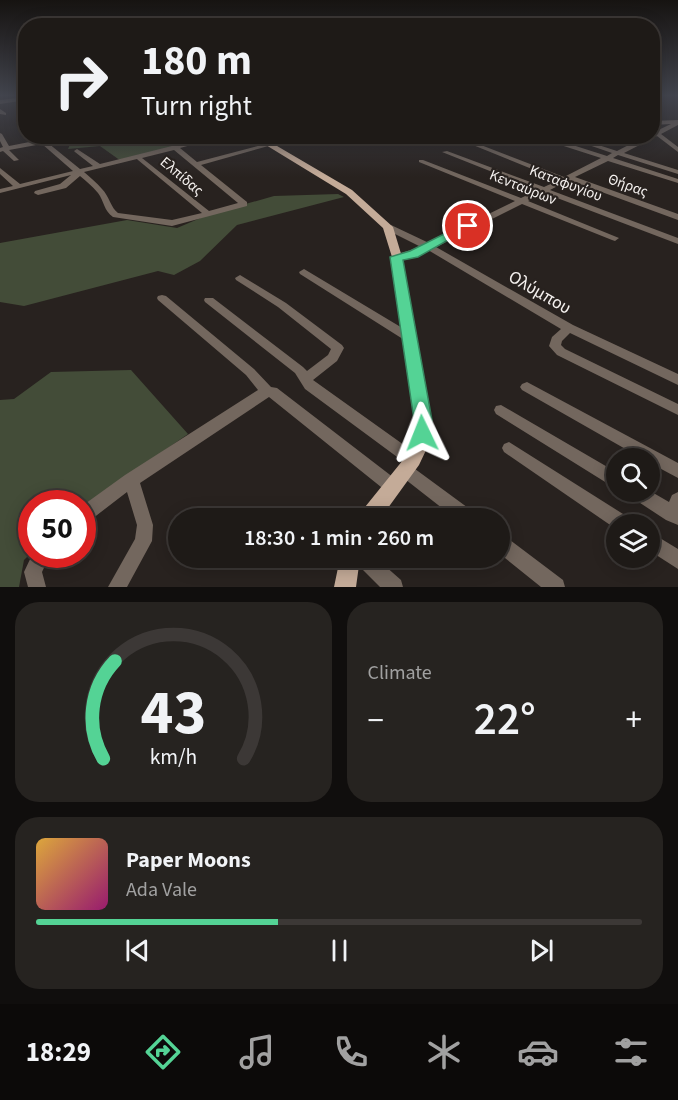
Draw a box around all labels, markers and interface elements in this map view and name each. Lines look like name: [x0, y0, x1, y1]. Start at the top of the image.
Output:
text: 180 m: [141, 31, 252, 91]
icon: right: [42, 42, 120, 120]
text: Turn right: [141, 87, 252, 126]
street label: Ελπίδας: [155, 152, 208, 201]
street label: Καταφυγίου: [526, 160, 605, 207]
street label: Κενταύρων: [486, 165, 559, 210]
street label: Θήρας: [605, 169, 651, 203]
pin: [442, 200, 493, 251]
icon: arrive: [451, 209, 484, 242]
street label: Ολύμπου: [504, 264, 576, 320]
position arrow: [390, 401, 454, 465]
map controls: [606, 448, 660, 568]
button: search: [606, 448, 660, 502]
speed limit sign: 50: [18, 490, 96, 568]
button: layers: [606, 514, 660, 568]
text: 18:30 · 1 min · 260 m: [244, 522, 434, 554]
text: Climate: [368, 659, 432, 687]
text: 43: [140, 669, 206, 758]
text: 22°: [474, 688, 536, 752]
text: −: [368, 697, 384, 744]
text: +: [626, 697, 642, 744]
text: km/h: [149, 742, 197, 773]
text: Paper Moons: [126, 844, 251, 876]
text: Ada Vale: [126, 876, 197, 904]
icon: previous: [121, 934, 154, 967]
icon: pause: [323, 934, 356, 967]
icon: next: [525, 934, 558, 967]
icon: directions: [142, 1031, 184, 1073]
icon: music: [236, 1031, 278, 1073]
icon: phone: [330, 1031, 372, 1073]
icon: climate: [423, 1031, 465, 1073]
icon: car: [517, 1031, 559, 1073]
icon: filters: [610, 1031, 652, 1073]
text: 18:29: [26, 1033, 91, 1072]

